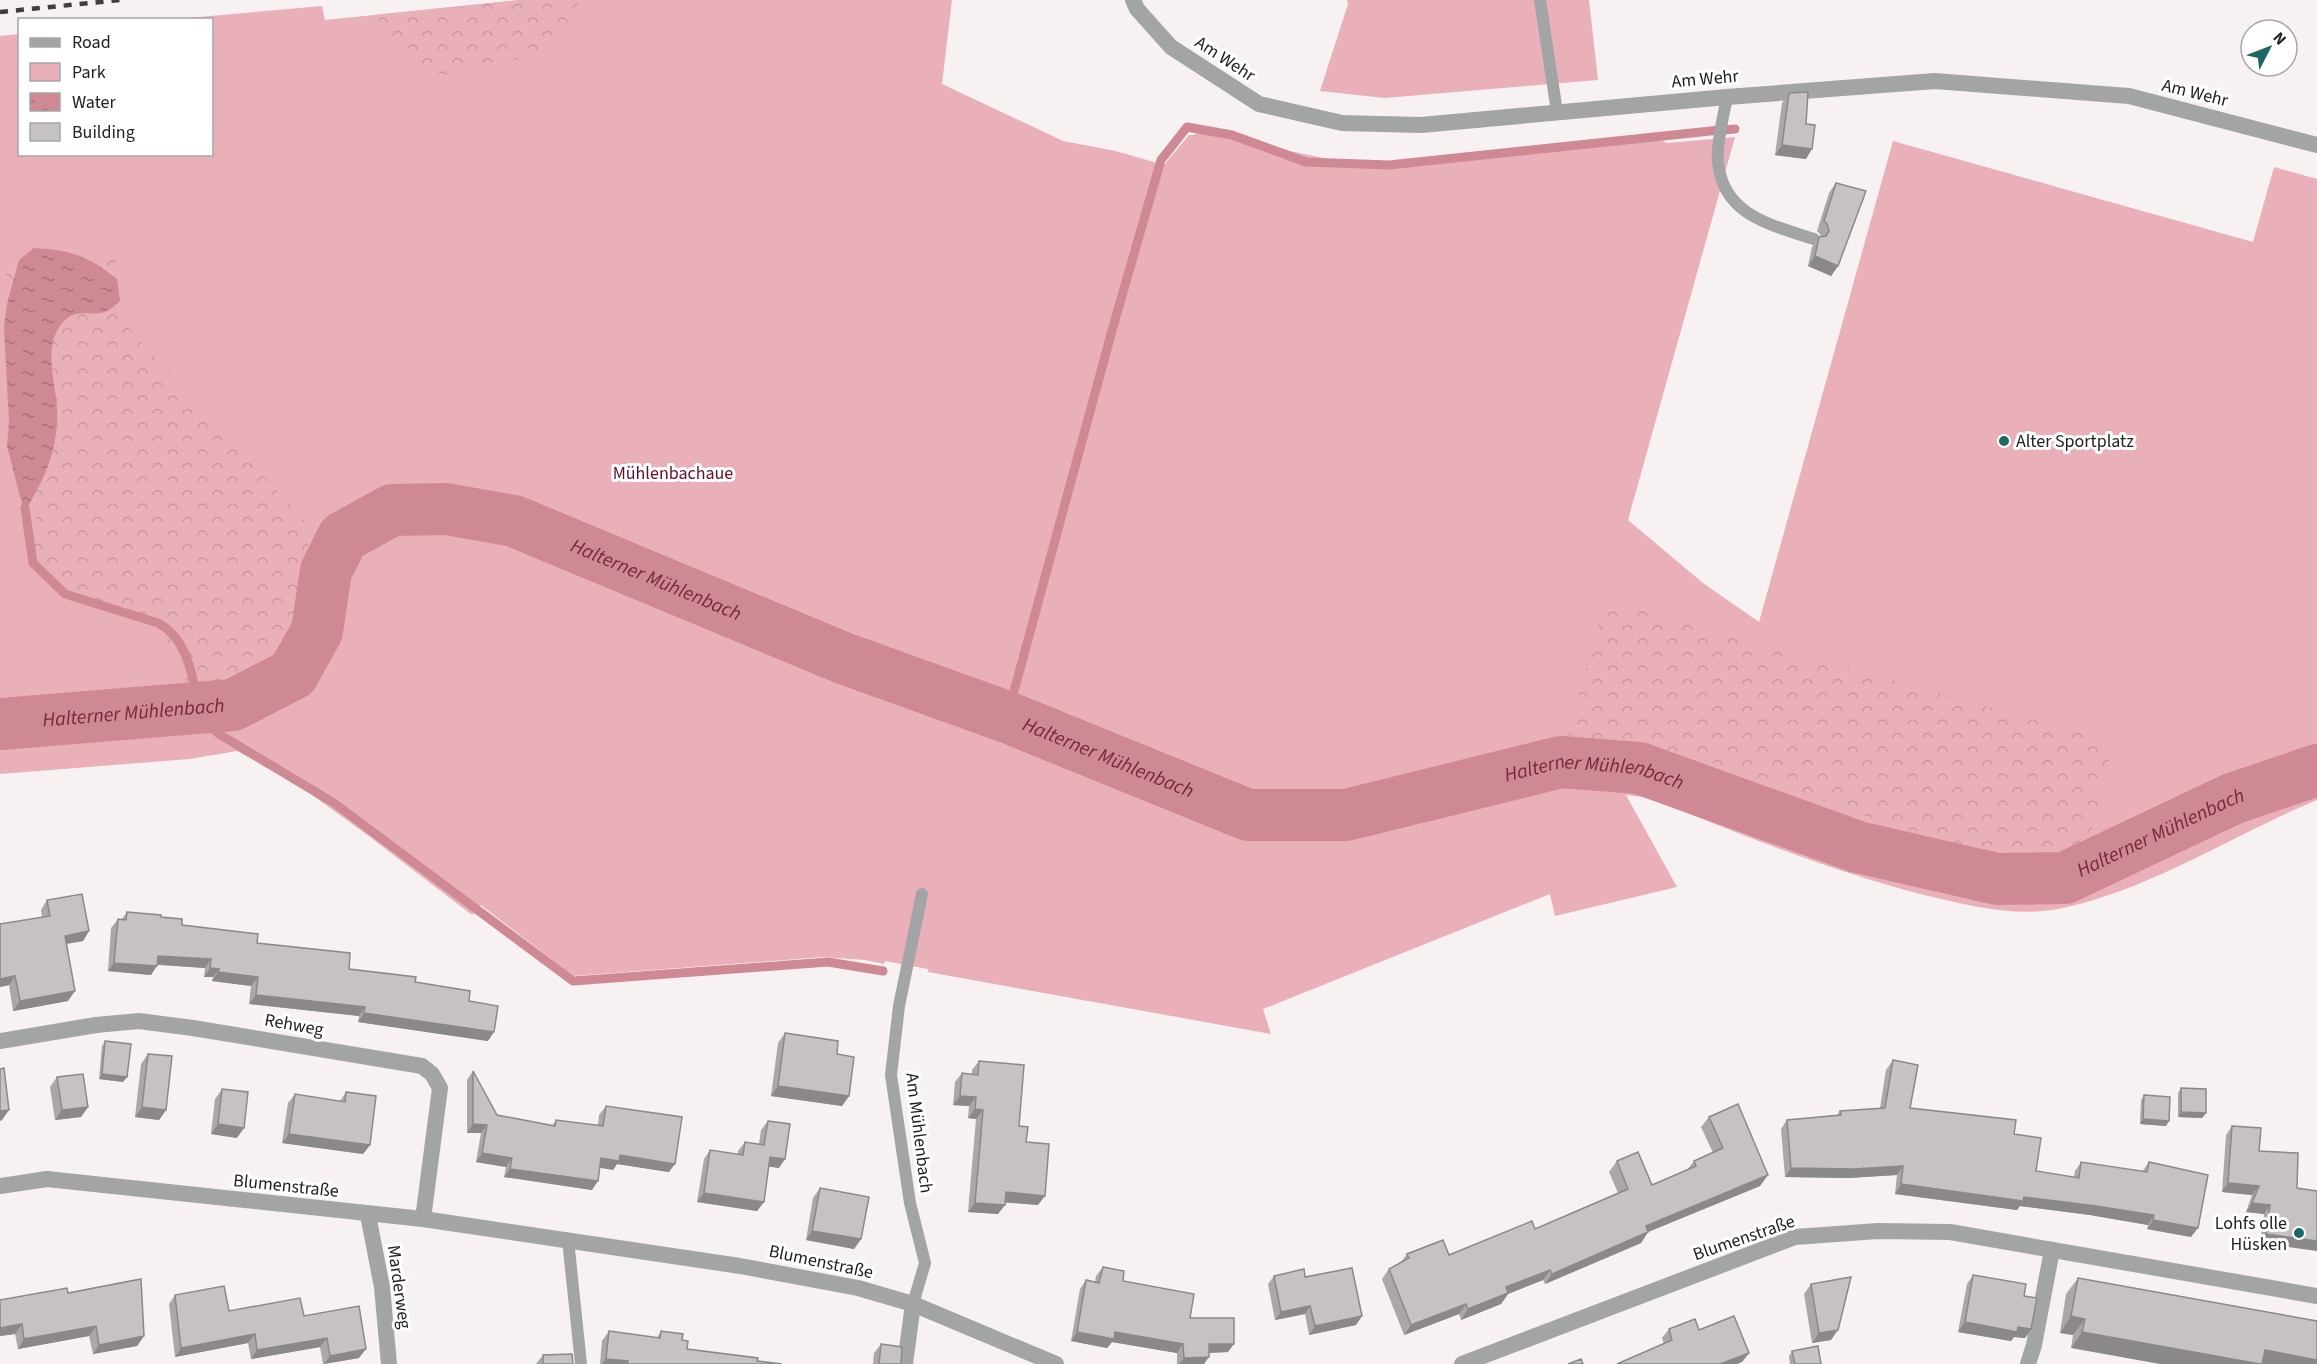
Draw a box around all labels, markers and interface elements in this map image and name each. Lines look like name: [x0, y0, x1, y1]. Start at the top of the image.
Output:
legend: [18, 18, 213, 156]
north arrow: [2239, 18, 2299, 78]
text: N: [2268, 27, 2291, 50]
text: Road: [72, 30, 111, 55]
street label: Am Wehr: [1190, 30, 1261, 88]
text: Park: [72, 60, 106, 85]
street label: Am Wehr: [1670, 64, 1740, 94]
street label: Am Wehr: [2159, 73, 2231, 113]
text: Water: [72, 90, 116, 115]
text: Building: [72, 120, 135, 145]
place label: Alter Sportplatz: [2016, 429, 2134, 454]
marker: Alter Sportplatz: [1997, 434, 2011, 448]
park label: Mühlenbachaue: [613, 461, 733, 486]
water label: Halterner Mühlenbach: [566, 532, 746, 628]
water label: Halterner Mühlenbach: [41, 692, 226, 734]
water label: Halterner Mühlenbach: [1018, 711, 1198, 805]
water label: Halterner Mühlenbach: [1502, 748, 1688, 797]
water label: Halterner Mühlenbach: [2072, 782, 2248, 884]
street label: Rehweg: [263, 1008, 325, 1042]
street label: Am Mühlenbach: [899, 1071, 939, 1195]
street label: Blumenstraße: [232, 1168, 340, 1204]
street label: Blumenstraße: [1690, 1209, 1798, 1267]
place label: Lohfs olle Hüsken: [2215, 1211, 2287, 1257]
marker: Lohfs olle Hüsken: [2292, 1226, 2306, 1240]
street label: Blumenstraße: [766, 1239, 876, 1285]
street label: Marderweg: [381, 1243, 417, 1331]

